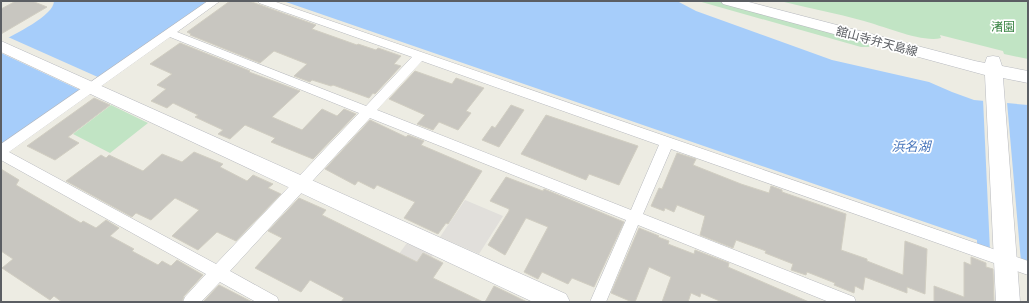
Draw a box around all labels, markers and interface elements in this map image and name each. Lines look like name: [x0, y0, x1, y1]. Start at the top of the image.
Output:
park label: 渚園: [991, 19, 1015, 34]
street label: 舘山寺弁天島線: [834, 23, 920, 59]
water label: 浜名湖: [891, 138, 932, 154]

